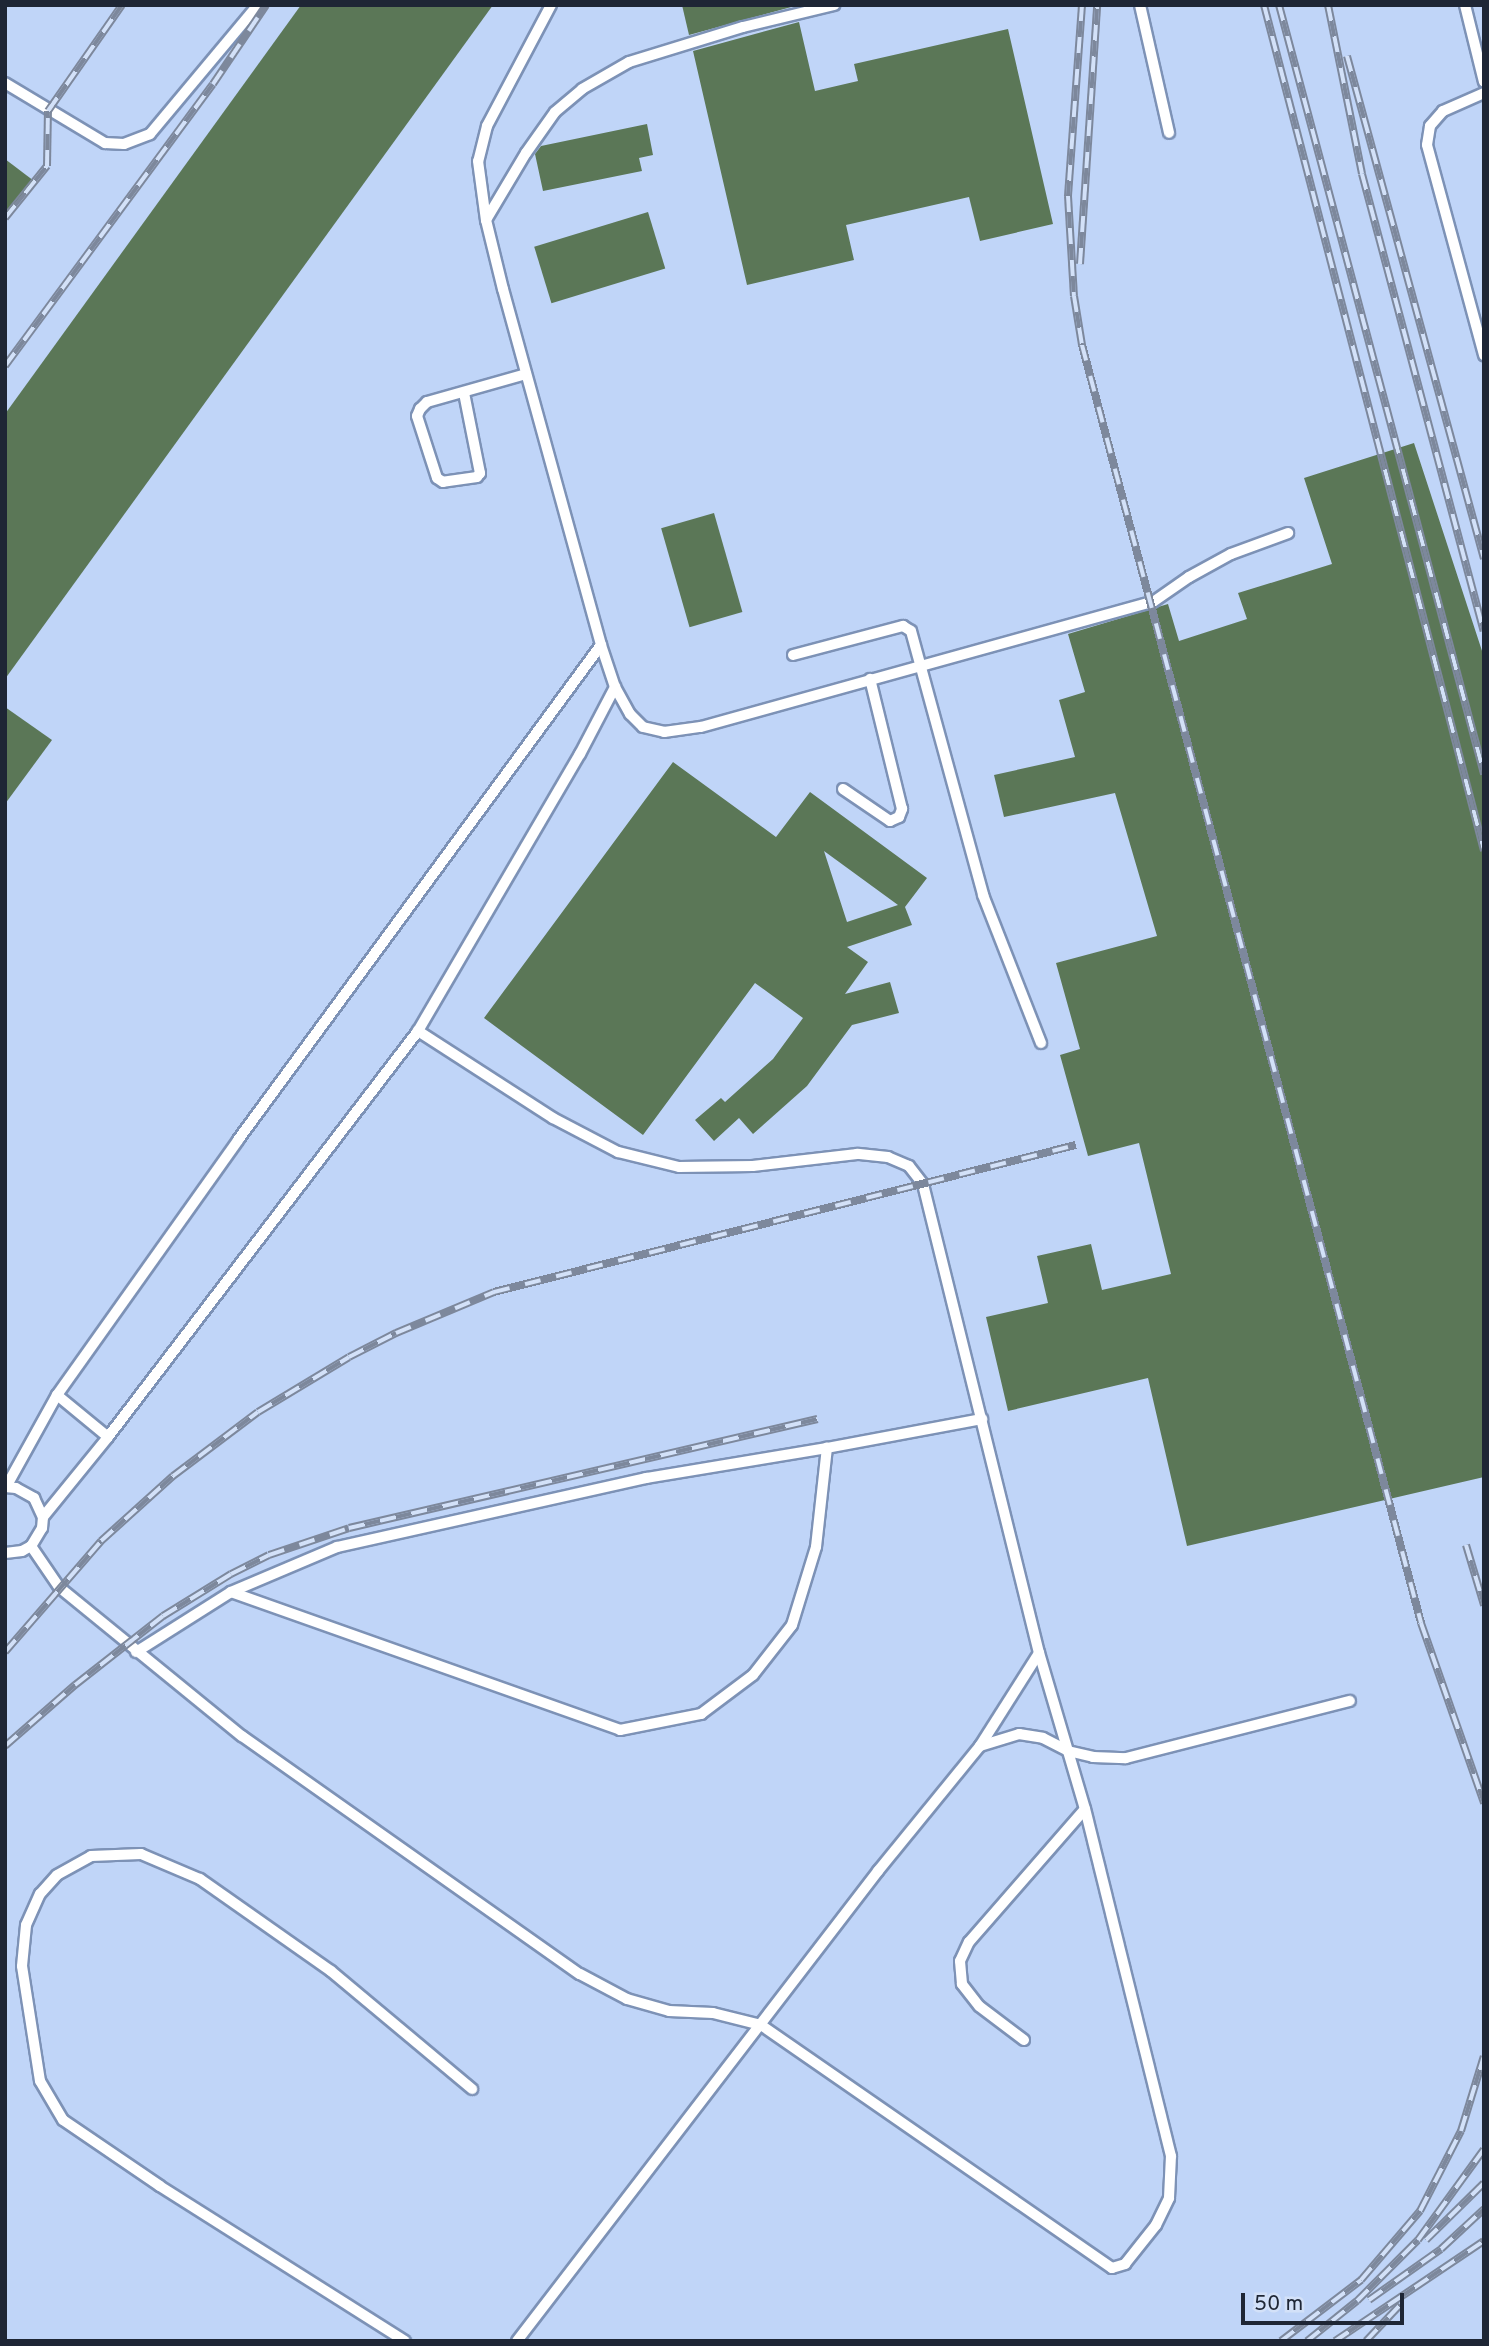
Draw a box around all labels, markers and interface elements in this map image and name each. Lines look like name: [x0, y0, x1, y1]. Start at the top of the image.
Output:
scale bar: [1244, 2280, 1407, 2324]
text: 50 m: [1254, 2291, 1303, 2318]

